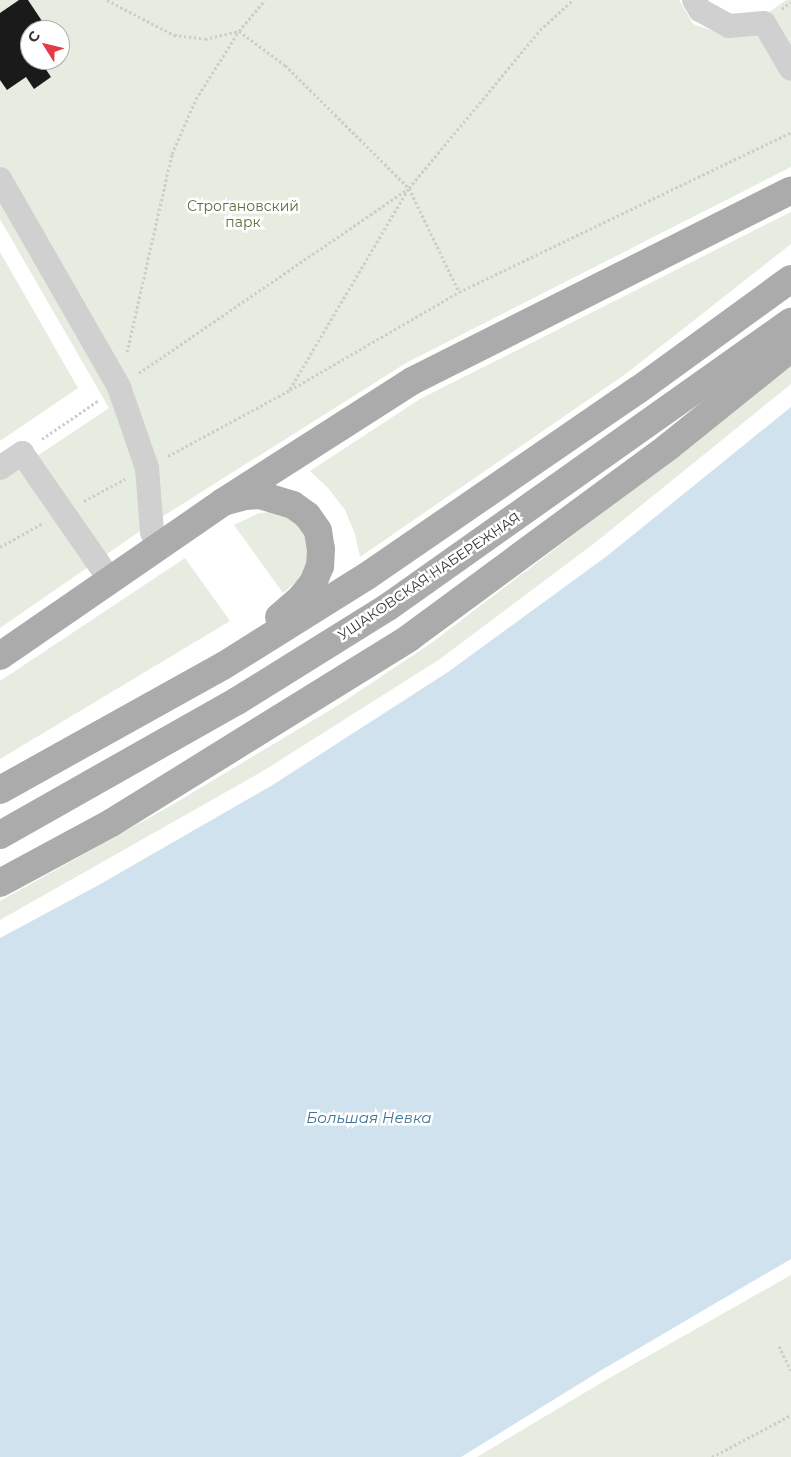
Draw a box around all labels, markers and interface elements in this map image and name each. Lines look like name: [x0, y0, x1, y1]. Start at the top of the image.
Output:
north arrow: [20, 20, 70, 70]
text: С: [23, 27, 44, 46]
park label: Строгановский парк: [187, 198, 299, 230]
street label: УШАКОВСКАЯ НАБЕРЕЖНАЯ: [335, 509, 523, 643]
water label: Большая Невка: [306, 1109, 432, 1127]

